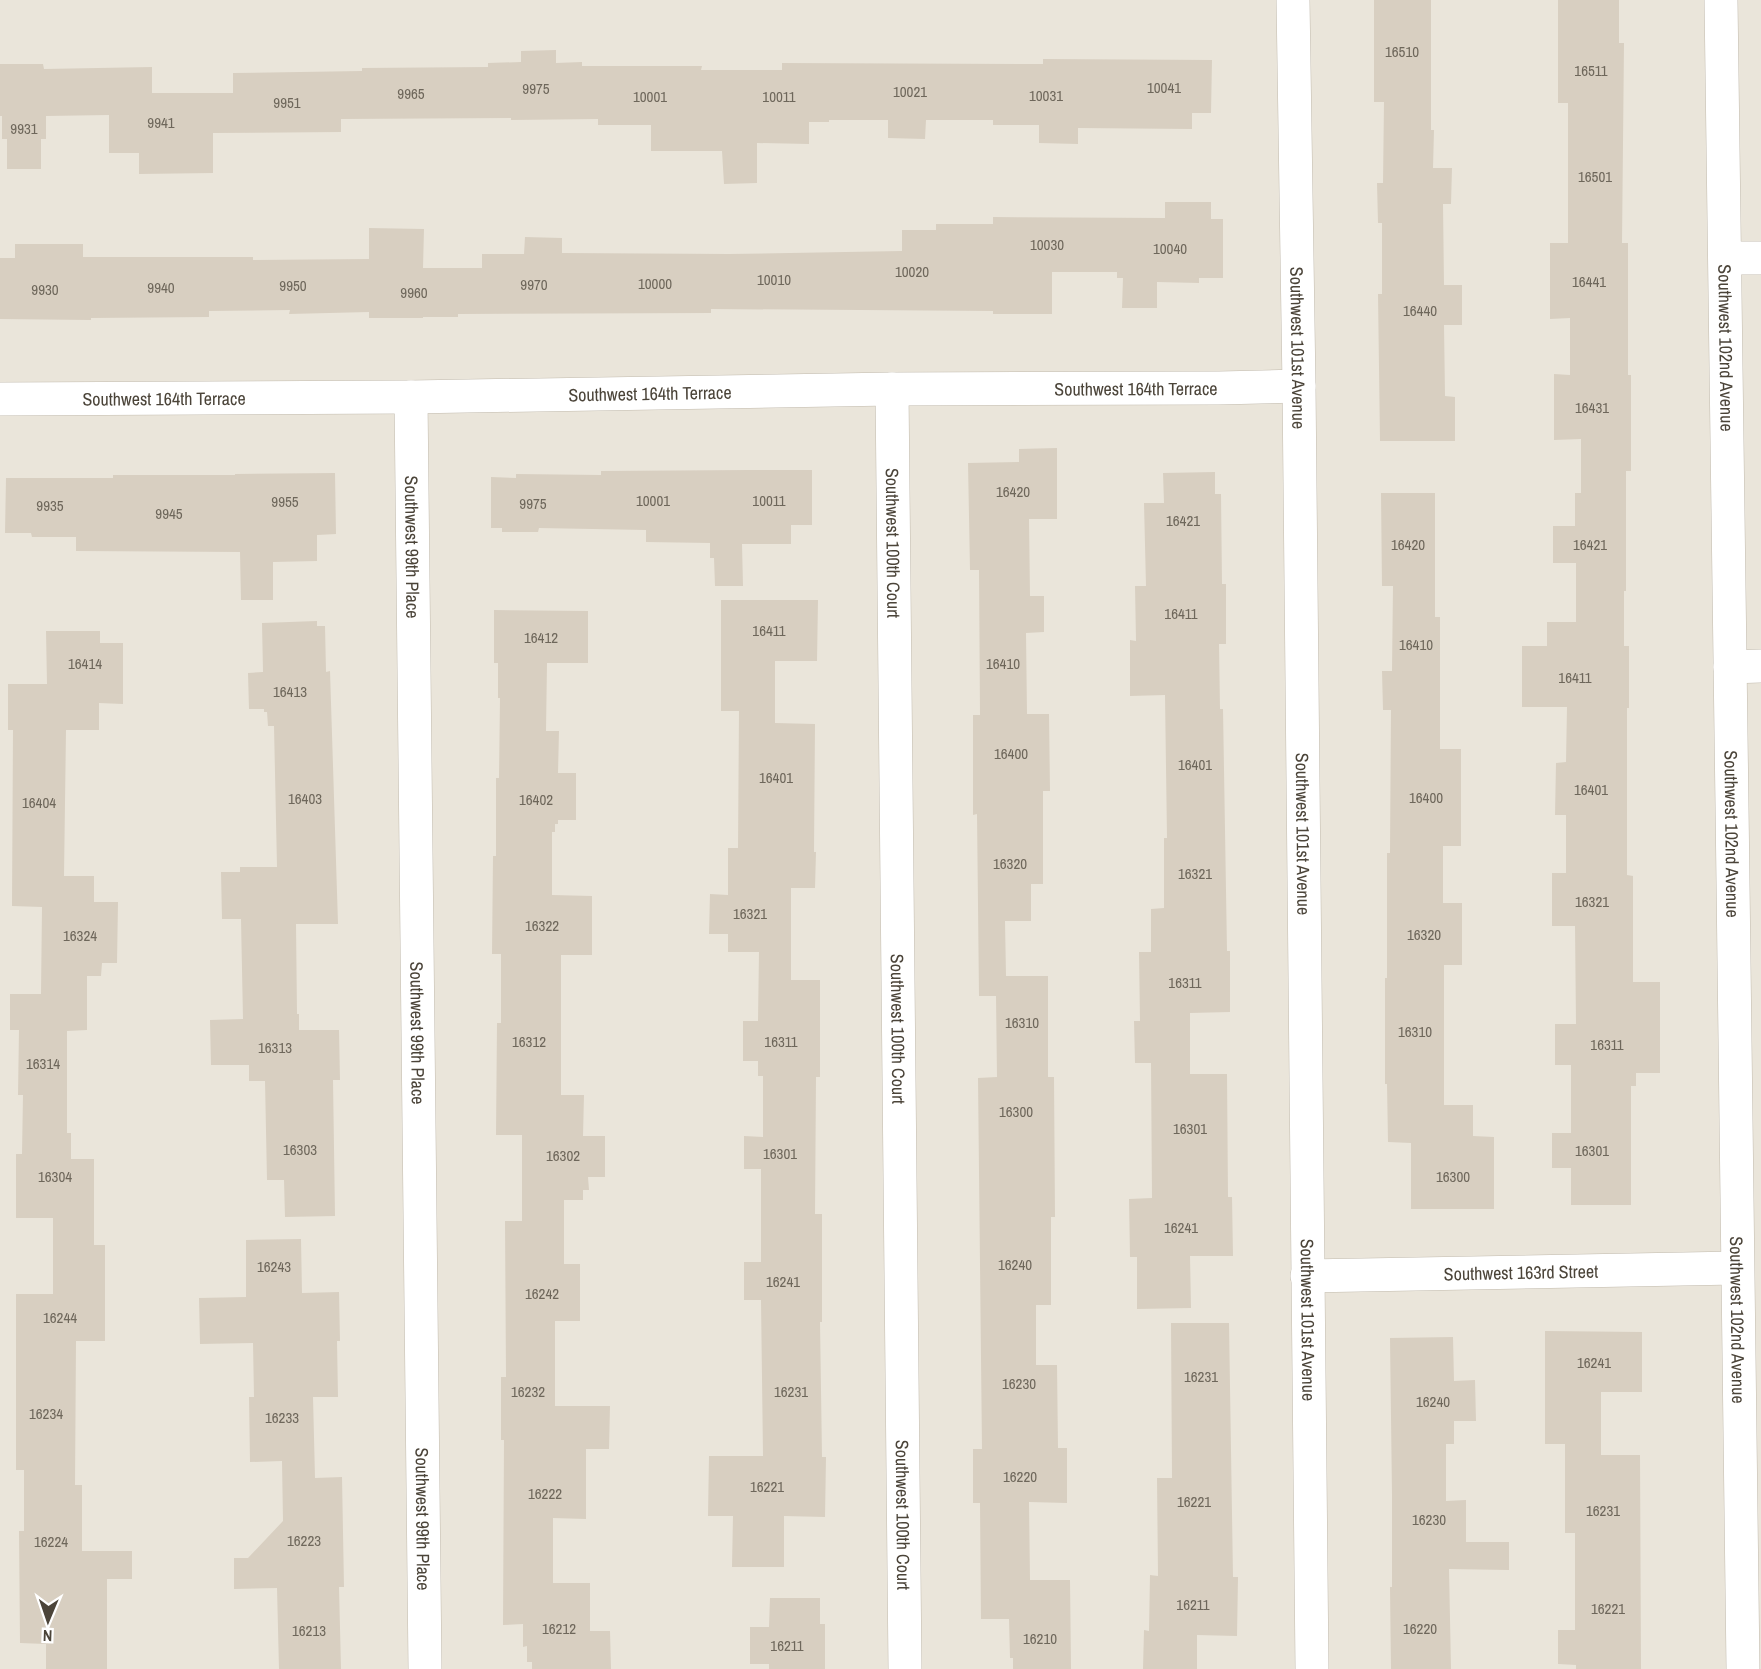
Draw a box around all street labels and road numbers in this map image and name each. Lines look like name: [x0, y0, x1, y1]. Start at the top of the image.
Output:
street label: Southwest 102nd Avenue: [1713, 264, 1740, 432]
street label: Southwest 101st Avenue: [1285, 267, 1312, 429]
street label: Southwest 164th Terrace: [1054, 376, 1218, 401]
street label: Southwest 164th Terrace: [568, 379, 732, 407]
street label: Southwest 164th Terrace: [82, 385, 246, 411]
street label: Southwest 100th Court: [880, 468, 907, 618]
street label: Southwest 99th Place: [399, 475, 426, 619]
street label: Southwest 102nd Avenue: [1719, 750, 1746, 918]
street label: Southwest 101st Avenue: [1290, 753, 1317, 915]
street label: Southwest 100th Court: [885, 954, 912, 1104]
street label: Southwest 99th Place: [405, 961, 431, 1105]
street label: Southwest 102nd Avenue: [1724, 1236, 1752, 1404]
street label: Southwest 101st Avenue: [1295, 1239, 1322, 1401]
street label: Southwest 163rd Street: [1444, 1258, 1598, 1286]
street label: Southwest 100th Court: [890, 1440, 917, 1590]
street label: Southwest 99th Place: [410, 1447, 437, 1591]

